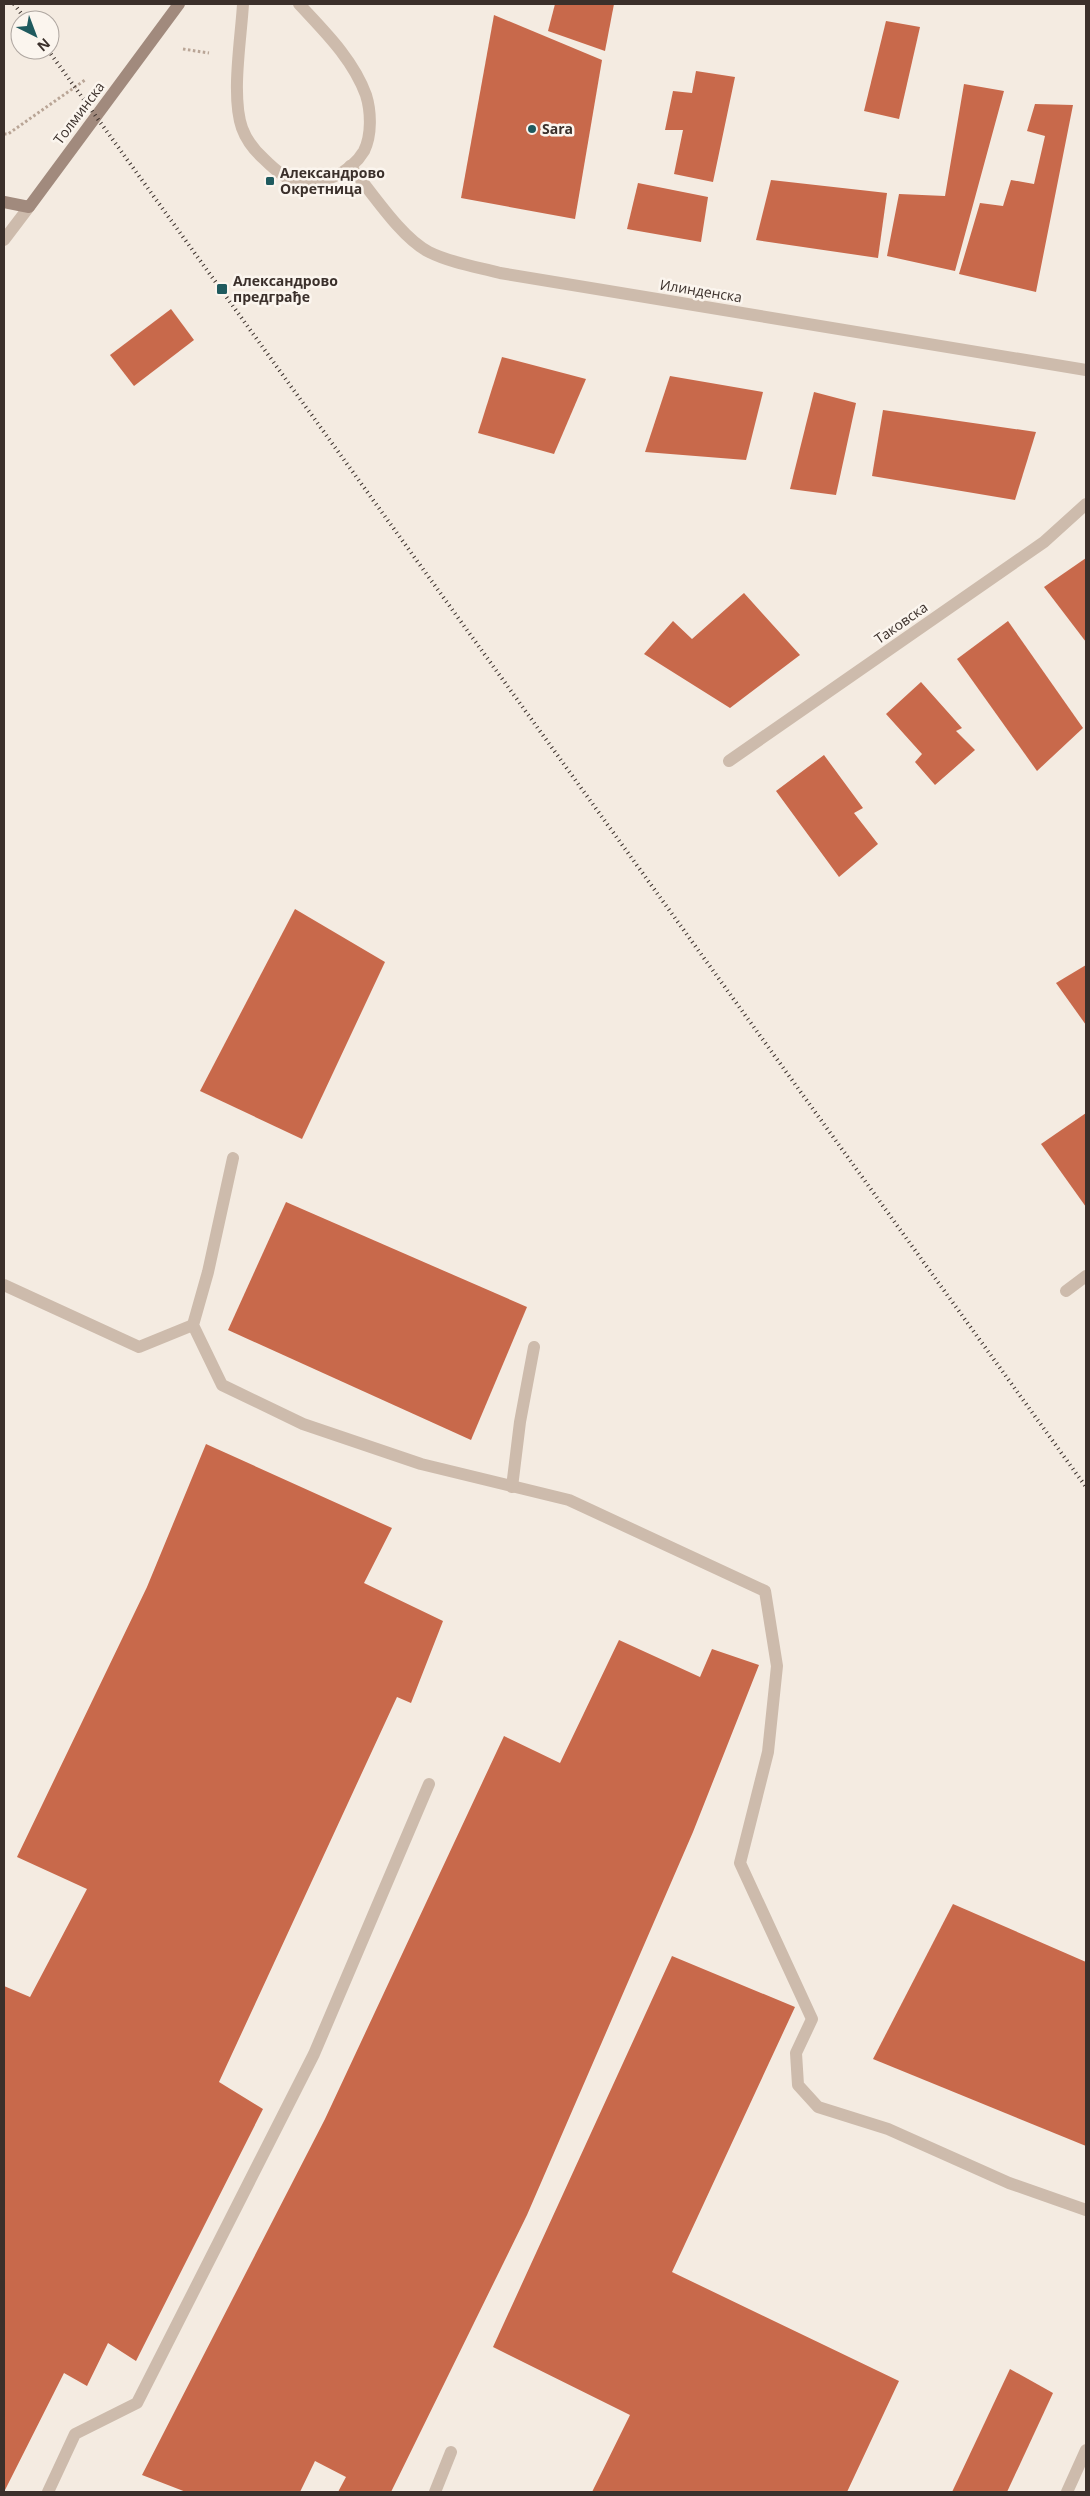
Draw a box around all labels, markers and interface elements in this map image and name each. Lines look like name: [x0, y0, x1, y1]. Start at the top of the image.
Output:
north arrow: [10, 10, 60, 60]
text: N: [33, 34, 55, 56]
street label: Толминска: [49, 77, 108, 148]
place label: Sara: [542, 119, 573, 138]
marker: Sara: [526, 123, 538, 135]
place label: Александрово Окретница: [280, 163, 385, 198]
marker: Александрово Окретница: [264, 175, 276, 187]
place label: Александрово предграђе: [233, 271, 338, 306]
street label: Илинденска: [659, 275, 744, 306]
marker: Александрово предграђе: [215, 282, 229, 296]
street label: Таковска: [870, 597, 931, 648]

